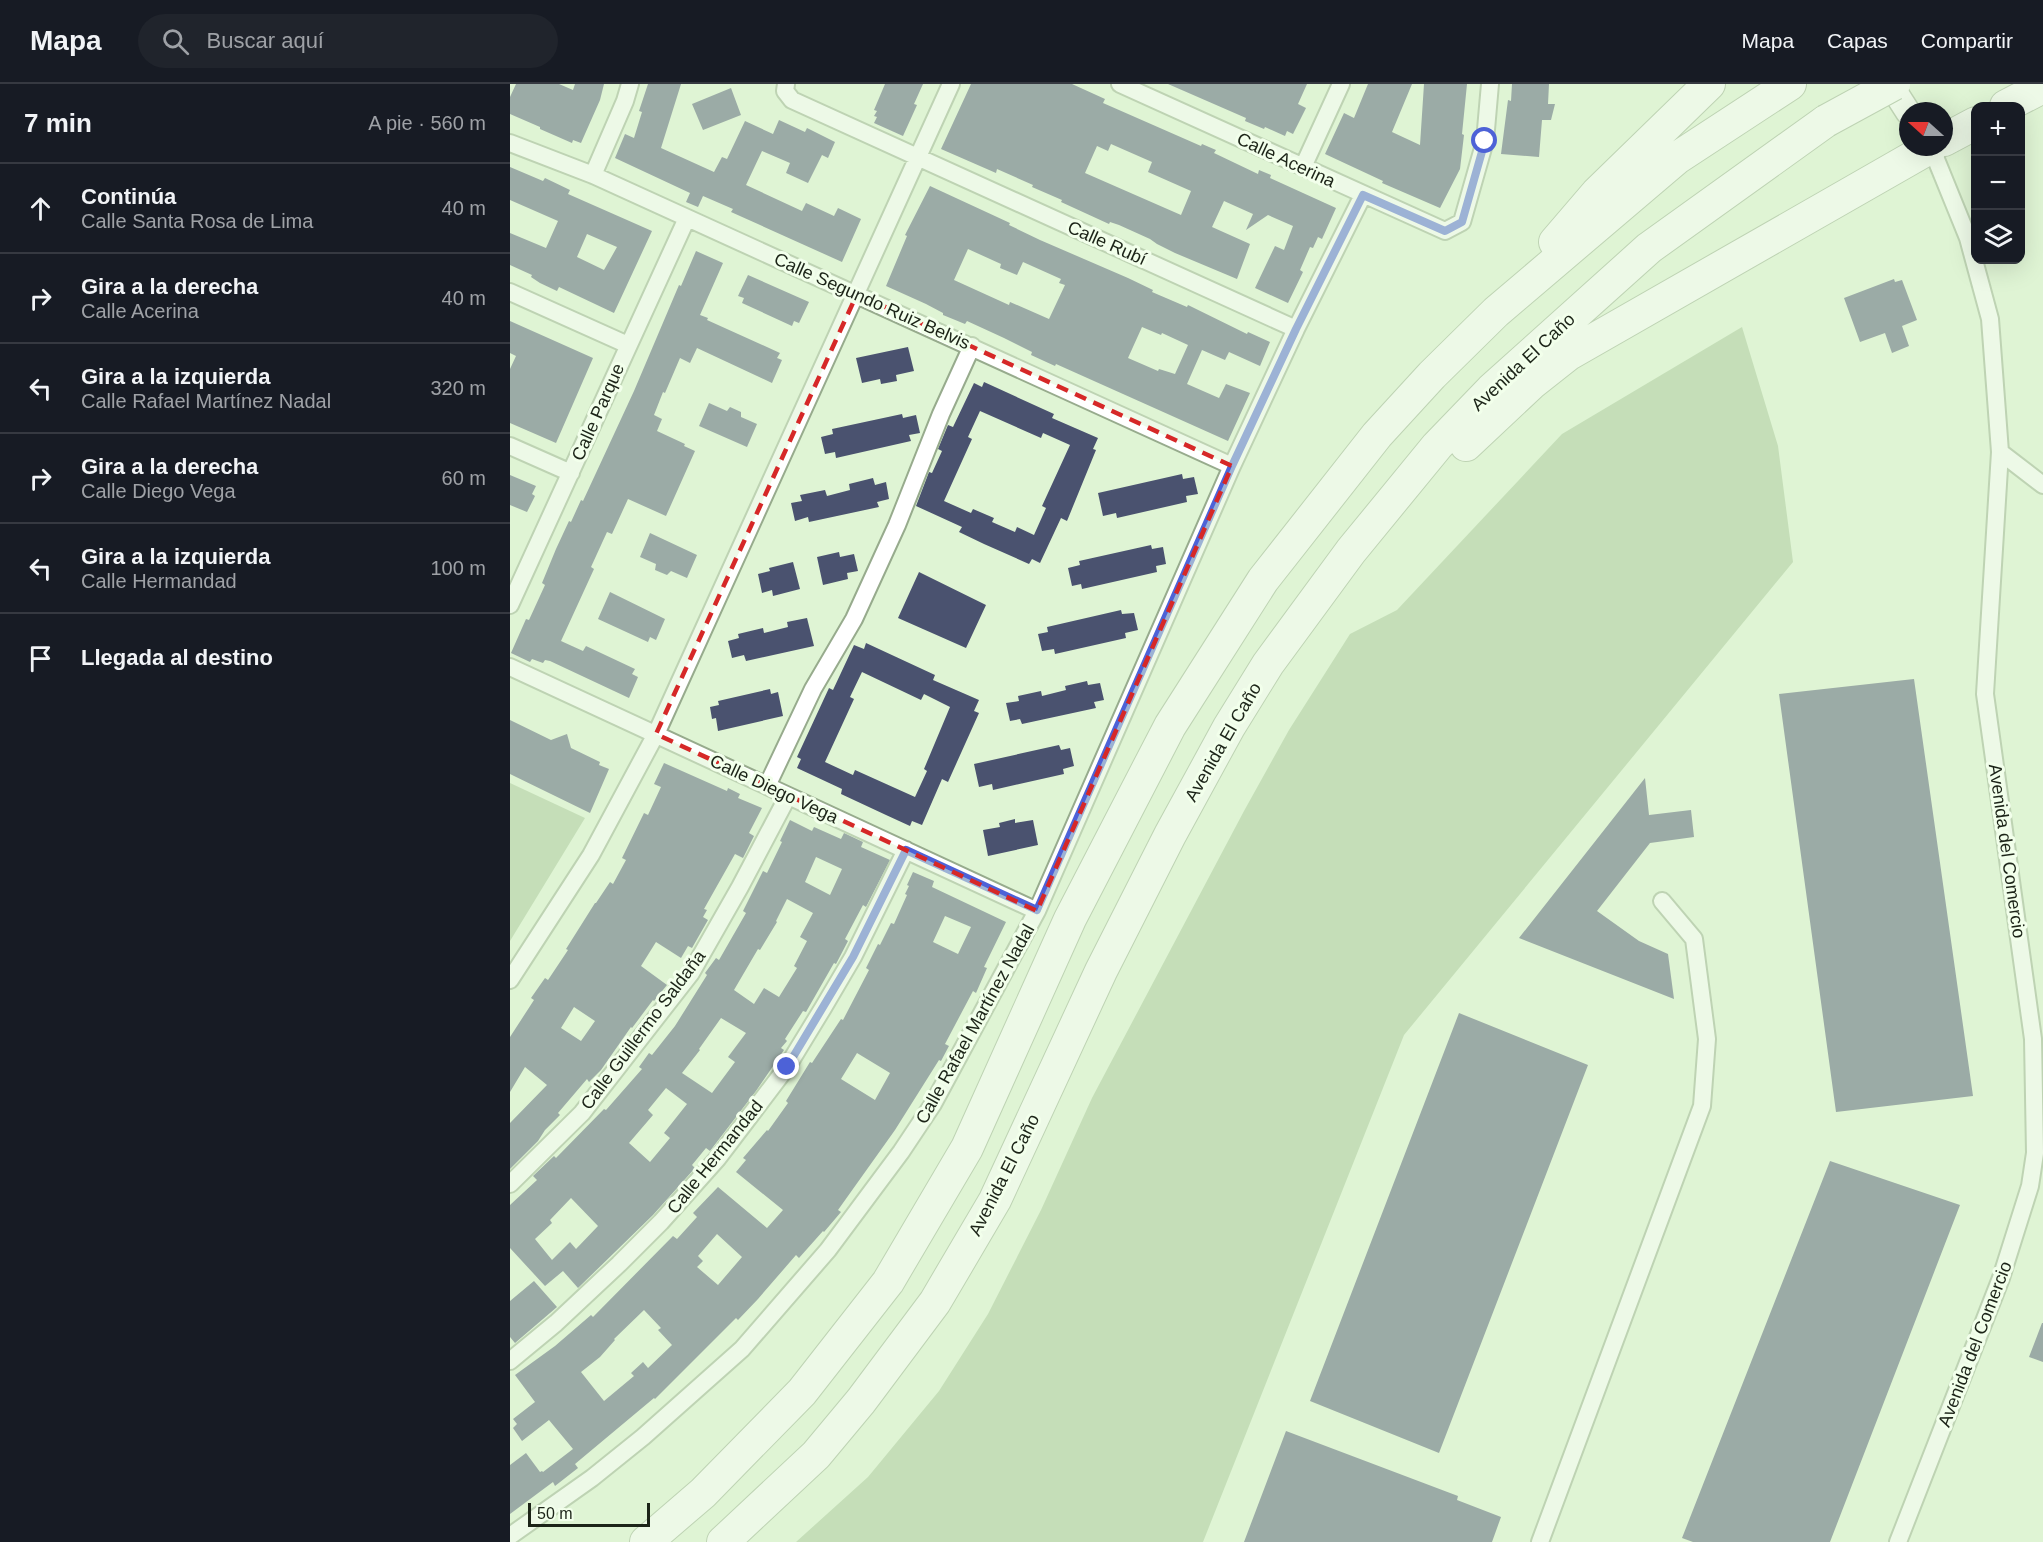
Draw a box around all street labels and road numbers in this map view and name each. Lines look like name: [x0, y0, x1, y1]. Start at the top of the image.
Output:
street label: Calle Acerina: [1234, 129, 1339, 192]
street label: Calle Rubí: [1065, 217, 1149, 269]
street label: Calle Segundo Ruiz Belvis: [771, 249, 973, 353]
street label: Avenida El Caño: [1467, 309, 1579, 415]
street label: Calle Parque: [568, 360, 628, 464]
street label: Avenida El Caño: [1181, 679, 1265, 805]
street label: Calle Diego Vega: [707, 751, 842, 828]
street label: Avenida del Comercio: [1985, 763, 2029, 939]
street label: Calle Rafael Martínez Nadal: [912, 921, 1038, 1127]
street label: Calle Guillermo Saldaña: [577, 946, 710, 1114]
street label: Calle Hermandad: [663, 1096, 767, 1218]
street label: Avenida El Caño: [965, 1111, 1043, 1239]
street label: Avenida del Comercio: [1934, 1258, 2016, 1430]

